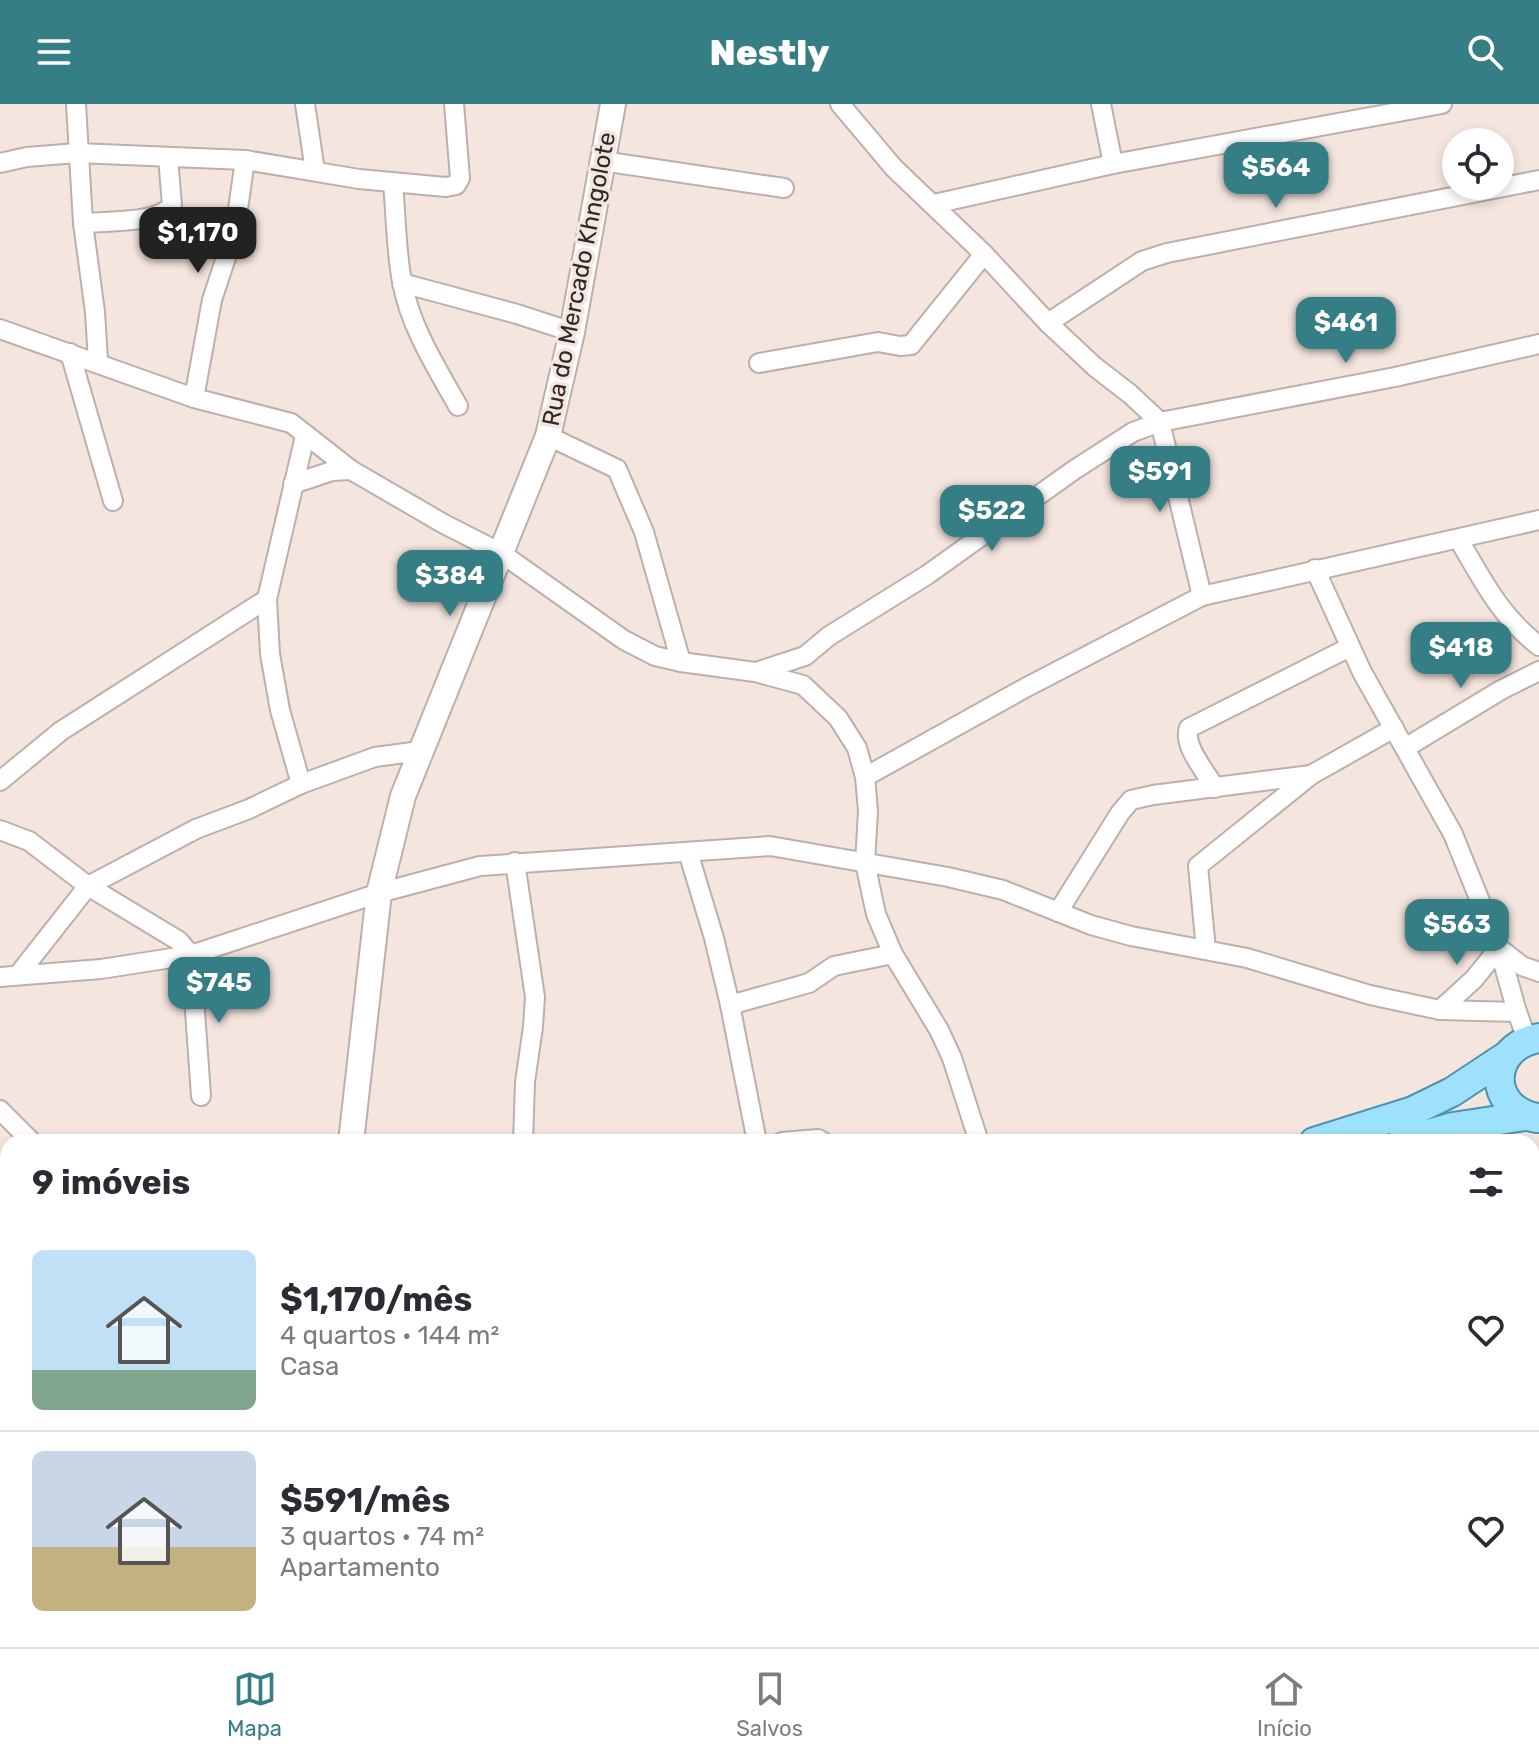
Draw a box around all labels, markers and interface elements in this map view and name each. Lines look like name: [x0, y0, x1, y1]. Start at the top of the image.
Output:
icon: menu: [32, 30, 76, 74]
icon: search: [1463, 30, 1507, 74]
text: Nestly: [710, 31, 829, 74]
map controls: [1442, 128, 1514, 200]
button: locate: [1442, 128, 1514, 200]
street label: Rua do Mercado Khngolote: [537, 130, 621, 428]
pin: $564: [1229, 142, 1323, 210]
text: $564: [1242, 152, 1310, 183]
pin: $1,170: [133, 207, 263, 275]
text: $1,170: [157, 217, 239, 248]
pin: $461: [1299, 297, 1393, 365]
text: $461: [1314, 307, 1378, 338]
pin: $591: [1113, 446, 1207, 514]
text: $591: [1128, 456, 1192, 487]
pin: $522: [945, 485, 1039, 553]
text: $522: [958, 495, 1026, 526]
pin: $384: [403, 550, 497, 618]
text: $384: [415, 560, 485, 591]
pin: $418: [1414, 622, 1508, 690]
text: $418: [1428, 632, 1494, 663]
pin: $563: [1410, 899, 1504, 967]
text: $563: [1423, 909, 1491, 940]
pin: $745: [172, 957, 266, 1025]
text: $745: [186, 967, 252, 998]
icon: filters: [1464, 1160, 1508, 1204]
text: 9 imóveis: [32, 1162, 190, 1203]
text: $1,170/mês: [280, 1279, 472, 1320]
icon: home: [96, 1282, 192, 1378]
icon: heart: [1464, 1308, 1508, 1352]
text: 4 quartos · 144 m²: [280, 1320, 499, 1351]
text: Casa: [280, 1351, 339, 1382]
text: $591/mês: [280, 1480, 450, 1521]
icon: home: [96, 1483, 192, 1579]
icon: heart: [1464, 1509, 1508, 1553]
text: 3 quartos · 74 m²: [280, 1521, 484, 1552]
text: Apartamento: [280, 1552, 440, 1583]
tab: Mapa: [227, 1667, 282, 1742]
tab: Salvos: [736, 1667, 803, 1742]
tab: Início: [1257, 1667, 1312, 1742]

